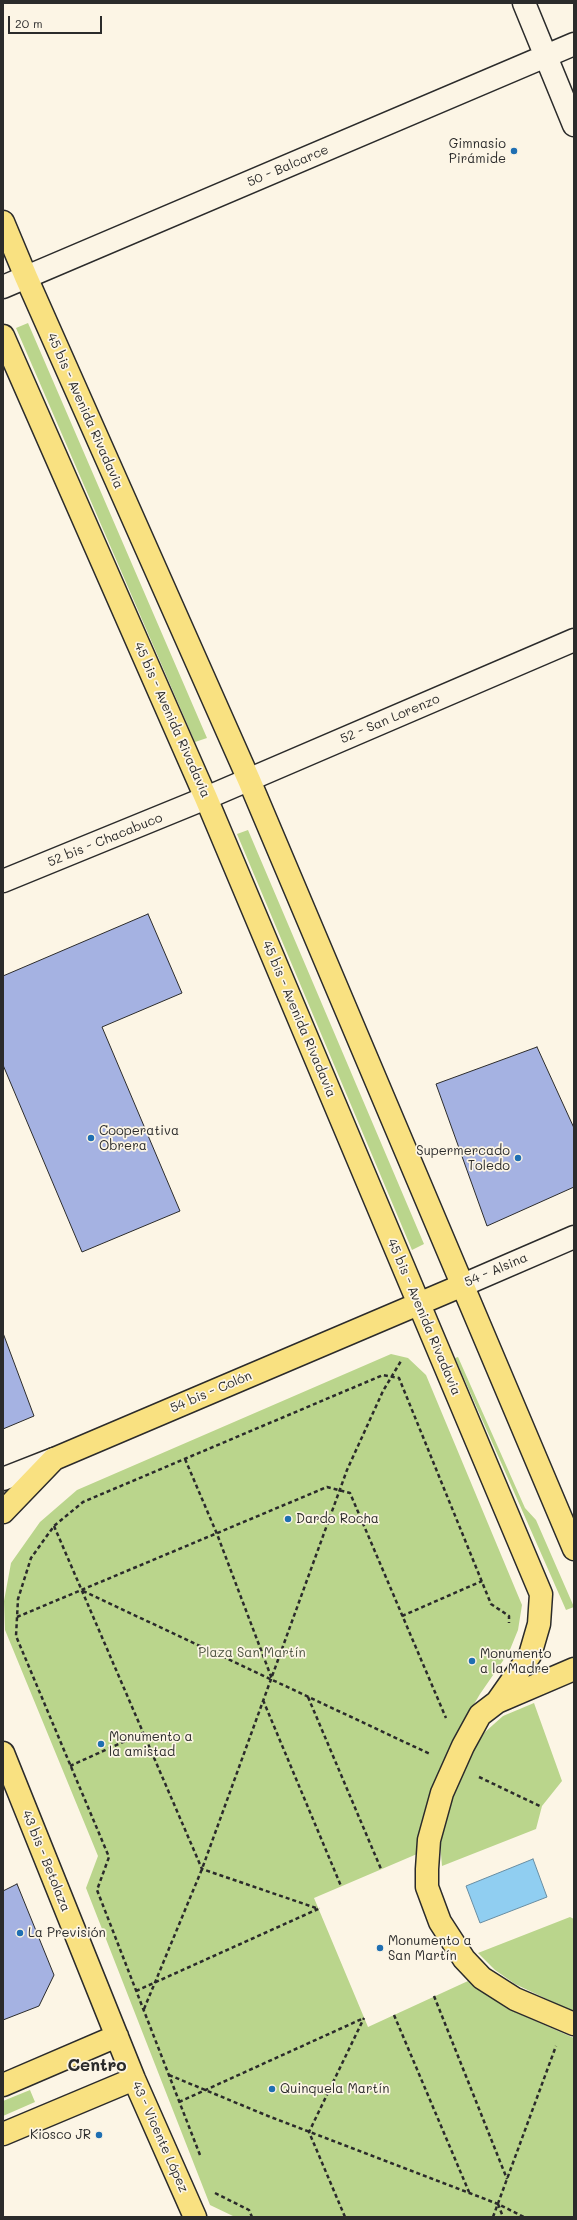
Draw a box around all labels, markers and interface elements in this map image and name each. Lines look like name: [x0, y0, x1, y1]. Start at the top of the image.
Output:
scale bar: [10, 8, 104, 34]
text: 20 m: [15, 15, 43, 31]
place label: Gimnasio Pirámide: [449, 136, 506, 167]
street label: 50 - Balcarce: [245, 142, 331, 190]
marker: Gimnasio Pirámide: [509, 146, 519, 156]
street label: 45 bis - Avenida Rivadavia: [44, 331, 126, 491]
street label: 45 bis - Avenida Rivadavia: [131, 640, 213, 800]
street label: 52 - San Lorenzo: [338, 691, 442, 747]
street label: 52 bis - Chacabuco: [45, 810, 165, 870]
street label: 45 bis - Avenida Rivadavia: [259, 938, 339, 1100]
place label: Cooperativa Obrera: [99, 1123, 179, 1154]
marker: Cooperativa Obrera: [86, 1133, 96, 1143]
place label: Supermercado Toledo: [416, 1143, 510, 1174]
marker: Supermercado Toledo: [513, 1153, 523, 1163]
street label: 45 bis - Avenida Rivadavia: [384, 1236, 464, 1398]
street label: 54 - Alsina: [462, 1250, 530, 1290]
street label: 54 bis - Colón: [168, 1368, 254, 1416]
place label: Dardo Rocha: [296, 1511, 379, 1527]
marker: Dardo Rocha: [283, 1514, 293, 1524]
park label: Plaza San Martín: [198, 1645, 306, 1661]
place label: Monumento a la Madre: [480, 1646, 551, 1677]
marker: Monumento a la Madre: [467, 1656, 477, 1666]
place label: Monumento a la amistad: [109, 1729, 193, 1760]
marker: Monumento a la amistad: [96, 1739, 106, 1749]
street label: 43 bis - Betolaza: [19, 1808, 73, 1914]
place label: La Previsión: [28, 1925, 106, 1941]
marker: La Previsión: [15, 1928, 25, 1938]
place label: Monumento a San Martín: [388, 1933, 472, 1964]
marker: Monumento a San Martín: [375, 1943, 385, 1953]
district label: Centro: [67, 2056, 127, 2076]
street label: 43 - Vicente López: [128, 2079, 192, 2195]
place label: Quinquela Martín: [280, 2081, 389, 2097]
marker: Quinquela Martín: [267, 2084, 277, 2094]
place label: Kiosco JR: [30, 2127, 91, 2143]
marker: Kiosco JR: [94, 2130, 104, 2140]

